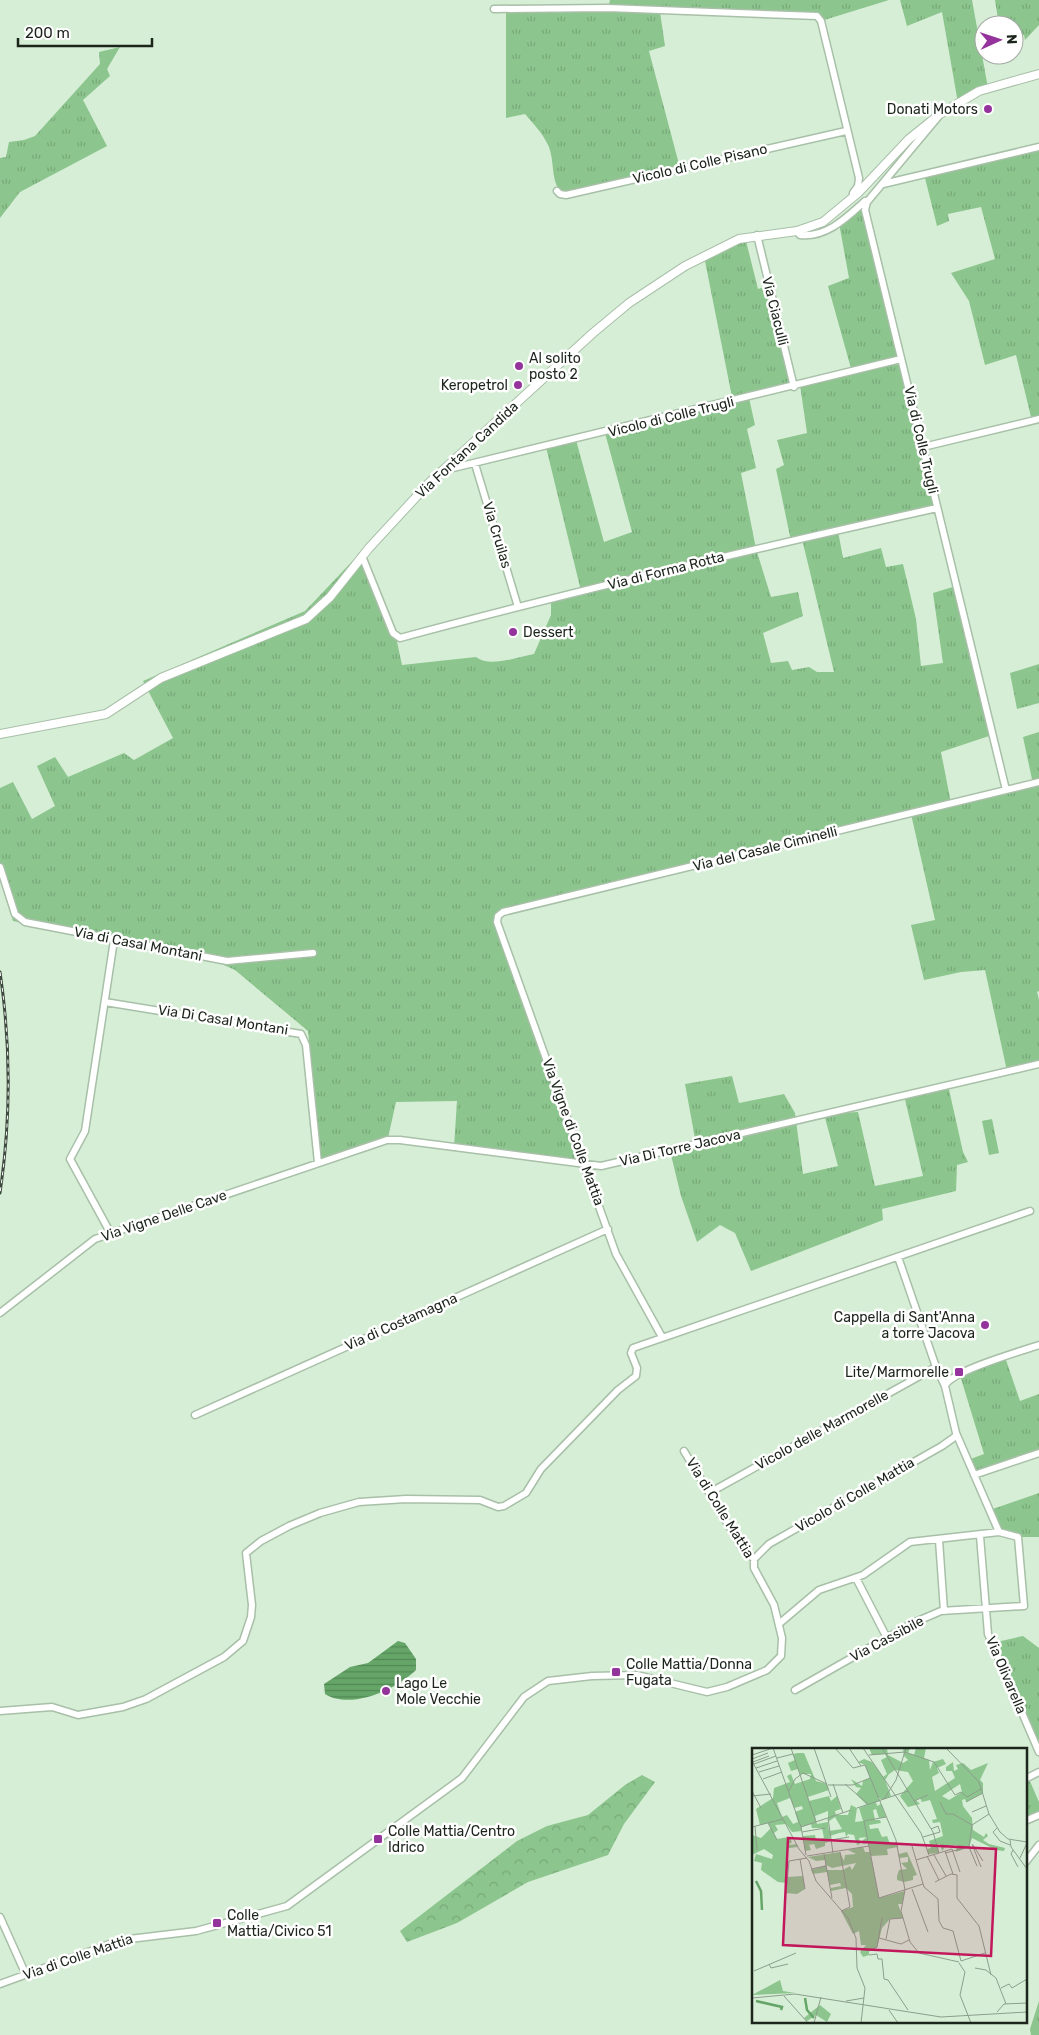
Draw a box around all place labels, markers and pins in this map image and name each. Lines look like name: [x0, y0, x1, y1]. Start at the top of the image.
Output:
place label: Donati Motors: [887, 101, 978, 118]
marker: Donati Motors: [982, 103, 994, 115]
place label: Al solito posto 2: [529, 350, 581, 383]
marker: Al solito posto 2: [513, 360, 525, 372]
place label: Keropetrol: [441, 377, 508, 394]
marker: Keropetrol: [512, 379, 524, 391]
place label: Dessert: [523, 624, 574, 641]
marker: Dessert: [507, 626, 519, 638]
place label: Cappella di Sant'Anna a torre Jacova: [834, 1309, 975, 1342]
marker: Cappella di Sant'Anna a torre Jacova: [979, 1319, 991, 1331]
place label: Lite/Marmorelle: [845, 1364, 949, 1381]
marker: Lite/Marmorelle: [953, 1366, 965, 1378]
place label: Colle Mattia/Donna Fugata: [626, 1656, 752, 1689]
marker: Colle Mattia/Donna Fugata: [610, 1666, 622, 1678]
place label: Lago Le Mole Vecchie: [396, 1675, 481, 1708]
marker: Lago Le Mole Vecchie: [380, 1685, 392, 1697]
place label: Colle Mattia/Centro Idrico: [388, 1823, 515, 1856]
marker: Colle Mattia/Centro Idrico: [372, 1833, 384, 1845]
place label: Colle Mattia/Civico 51: [227, 1907, 331, 1940]
marker: Colle Mattia/Civico 51: [211, 1917, 223, 1929]

